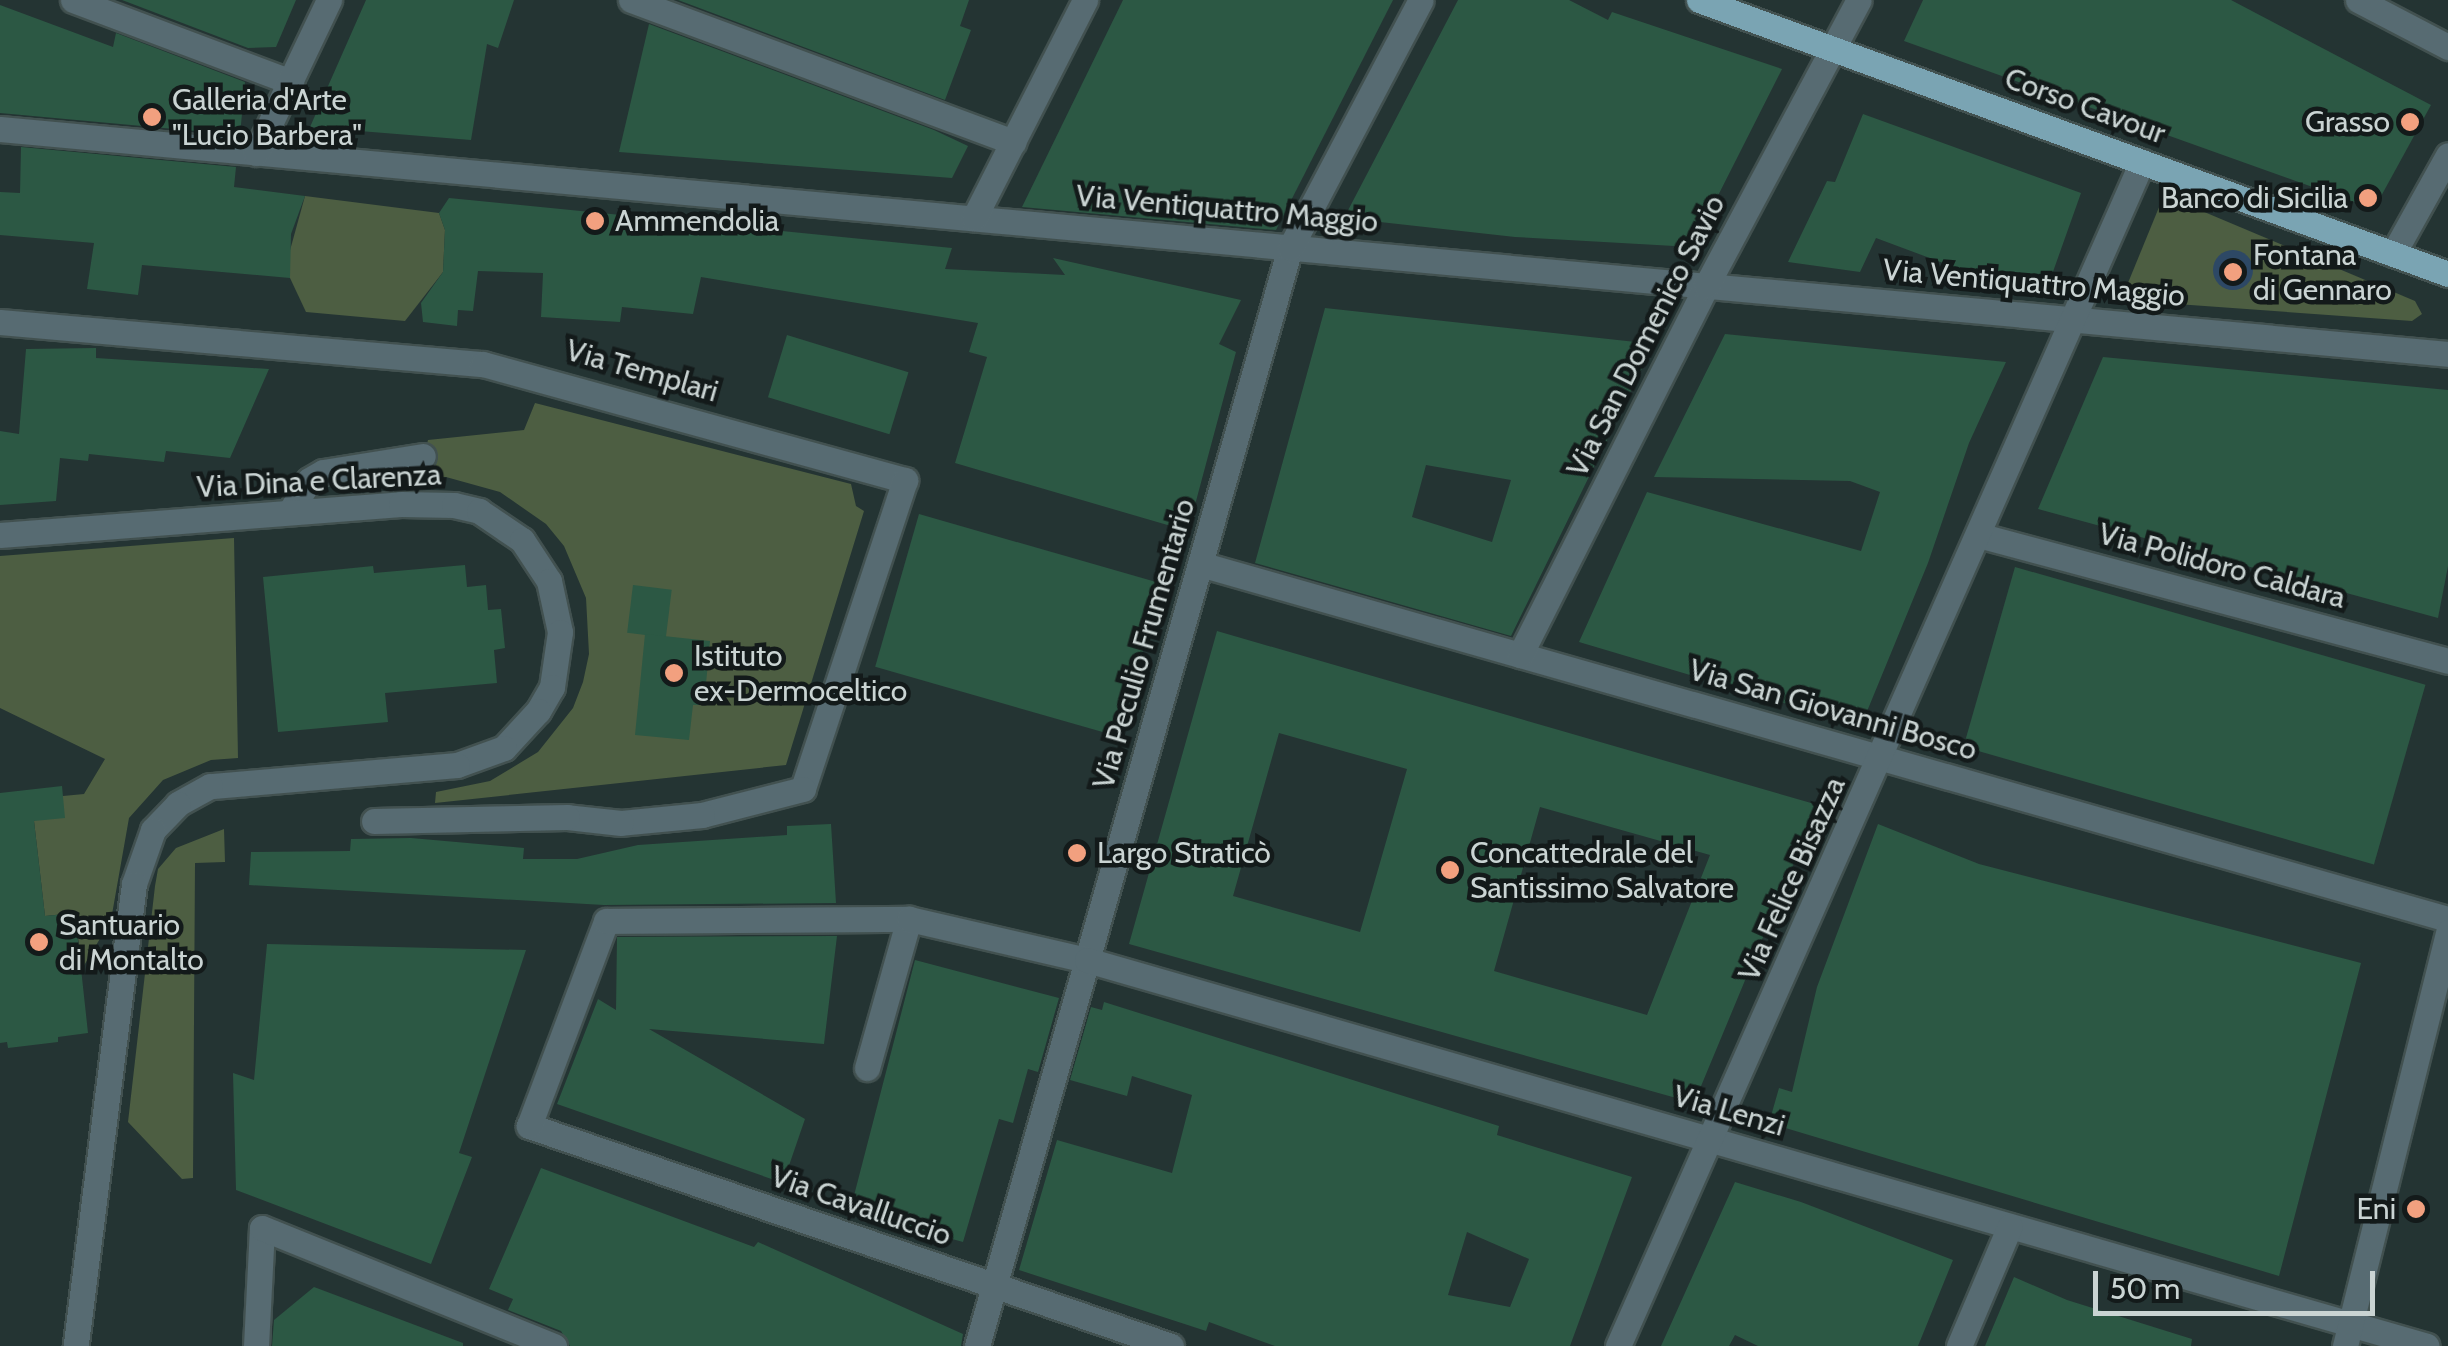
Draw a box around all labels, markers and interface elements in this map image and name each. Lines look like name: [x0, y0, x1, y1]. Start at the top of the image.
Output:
street label: Corso Cavour: [2000, 60, 2170, 152]
place label: Galleria d'Arte "Lucio Barbera": [172, 82, 362, 152]
place label: Grasso: [2305, 104, 2390, 140]
marker: Galleria d'Arte "Lucio Barbera": [141, 106, 163, 128]
marker: Grasso: [2399, 111, 2421, 133]
street label: Via Ventiquattro Maggio: [1075, 178, 1379, 240]
place label: Banco di Sicilia: [2161, 180, 2348, 216]
marker: Banco di Sicilia: [2357, 187, 2379, 209]
street label: Via San Domenico Savio: [1559, 189, 1733, 483]
place label: Ammendolia: [615, 203, 779, 239]
marker: Ammendolia: [584, 210, 606, 232]
place label: Fontana di Gennaro: [2253, 237, 2392, 308]
street label: Via Ventiquattro Maggio: [1882, 252, 2186, 314]
marker: Fontana di Gennaro: [2222, 261, 2244, 283]
street label: Via Templari: [562, 332, 722, 410]
street label: Via Dina e Clarenza: [196, 457, 442, 505]
street label: Via Peculio Frumentario: [1085, 495, 1203, 793]
street label: Via Polidoro Caldara: [2095, 516, 2349, 616]
place label: Istituto ex-Dermoceltico: [694, 638, 907, 708]
street label: Via San Giovanni Bosco: [1685, 652, 1981, 768]
marker: Istituto ex-Dermoceltico: [663, 662, 685, 684]
street label: Via Felice Bisazza: [1731, 771, 1853, 987]
place label: Largo Straticò: [1097, 835, 1271, 871]
place label: Concattedrale del Santissimo Salvatore: [1470, 835, 1734, 906]
marker: Largo Straticò: [1066, 842, 1088, 864]
marker: Concattedrale del Santissimo Salvatore: [1439, 859, 1461, 881]
place label: Santuario di Montalto: [59, 907, 204, 978]
marker: Santuario di Montalto: [28, 931, 50, 953]
street label: Via Lenzi: [1669, 1078, 1789, 1144]
street label: Via Cavalluccio: [766, 1158, 956, 1254]
place label: Eni: [2357, 1191, 2396, 1227]
marker: Eni: [2405, 1198, 2427, 1220]
scale bar: [2098, 1251, 2380, 1313]
text: 50 m: [2110, 1270, 2180, 1307]

